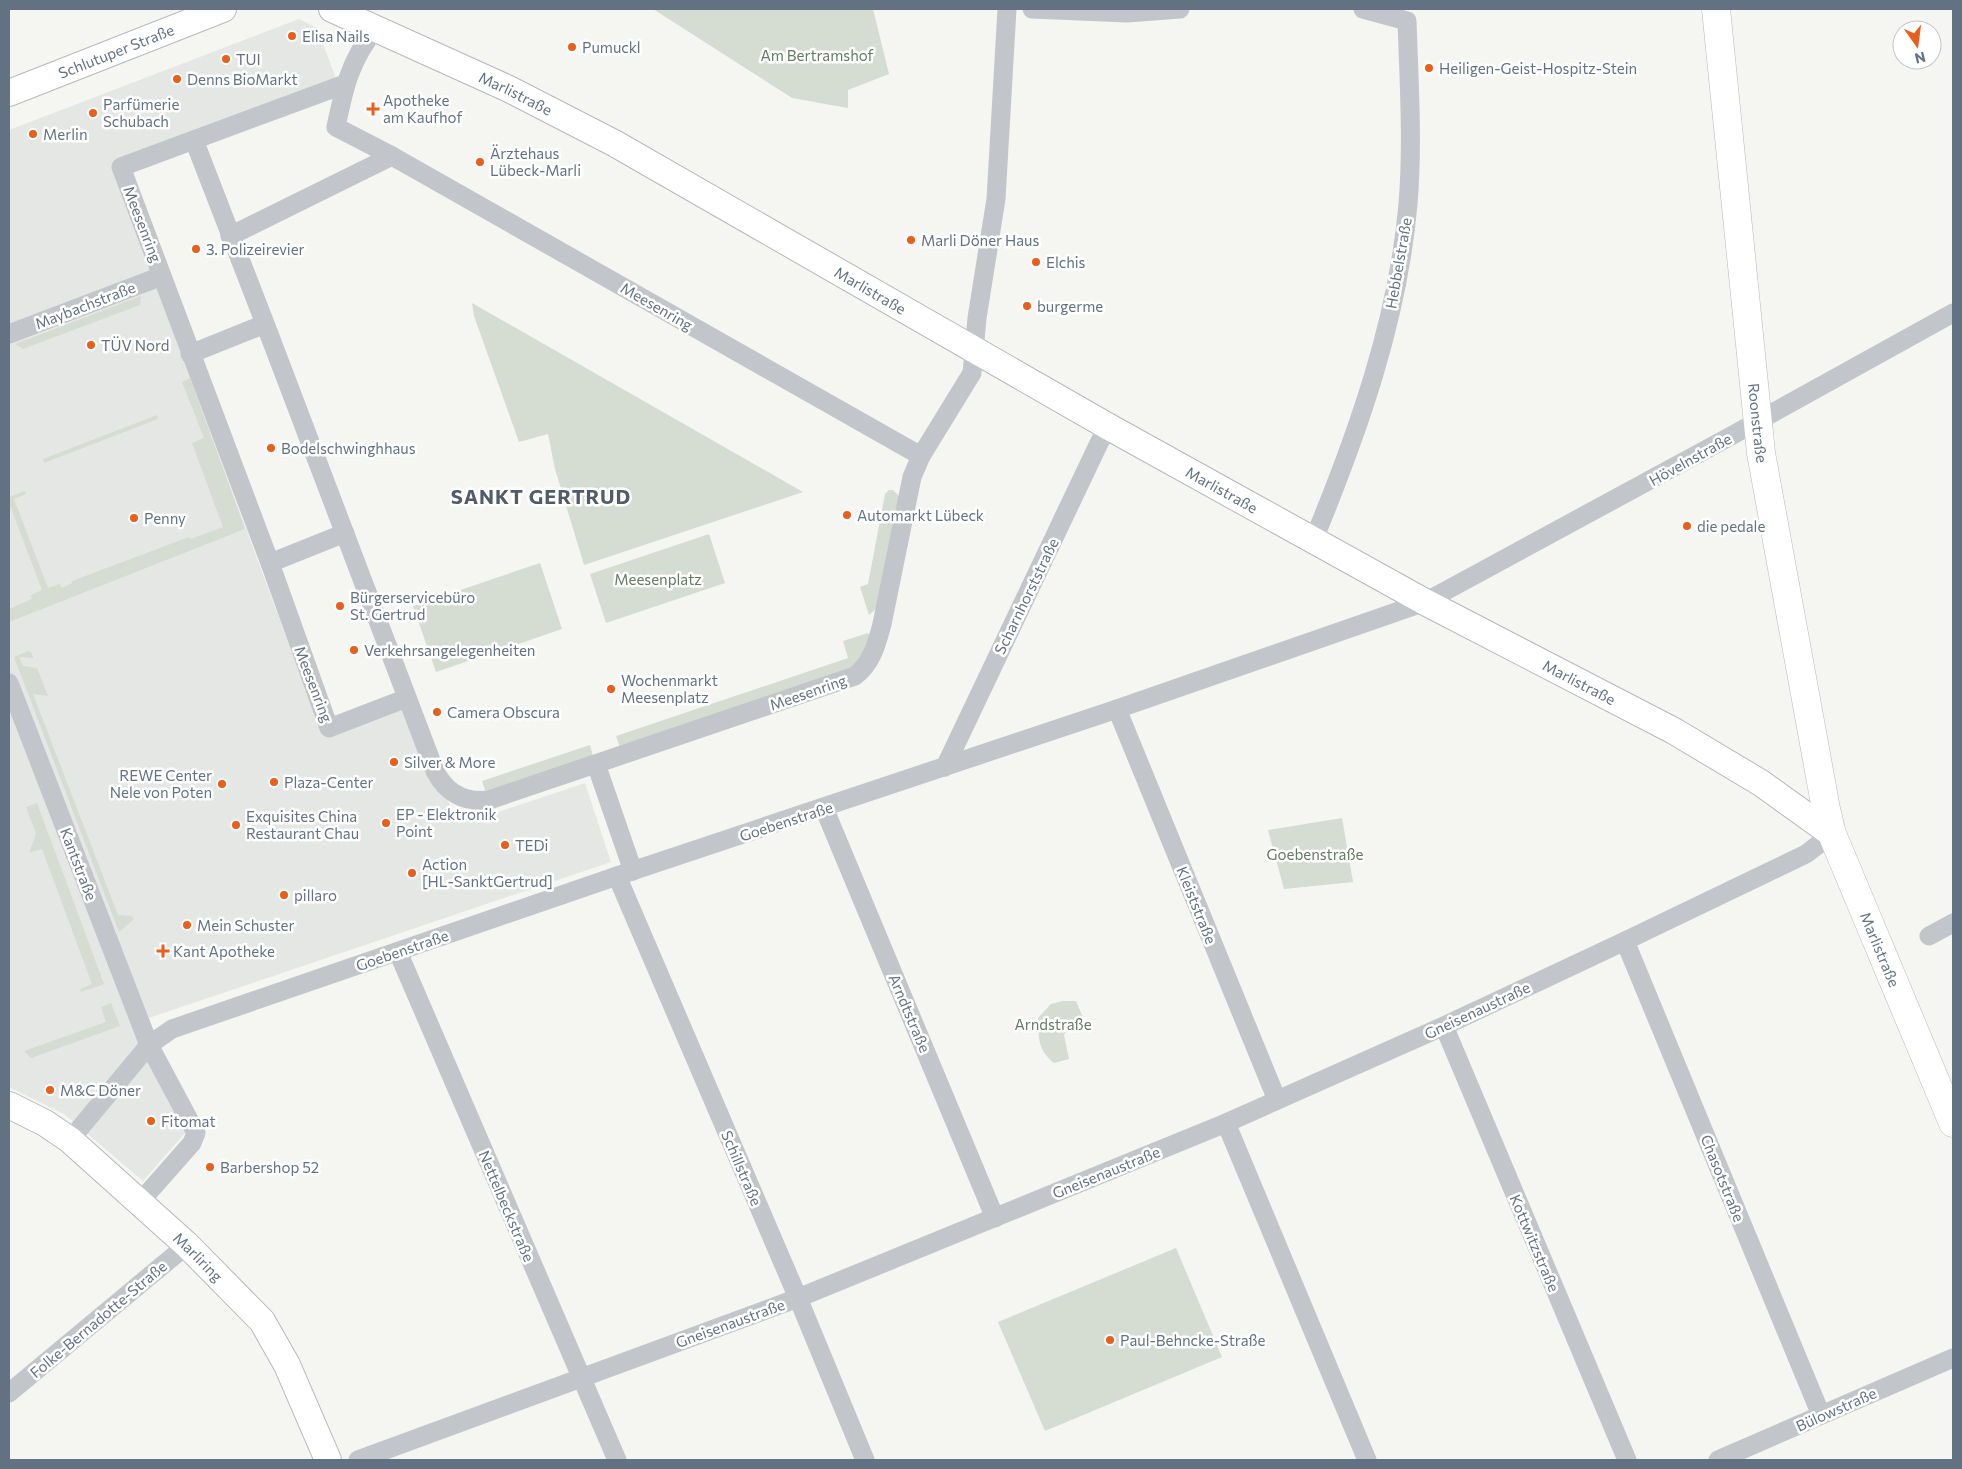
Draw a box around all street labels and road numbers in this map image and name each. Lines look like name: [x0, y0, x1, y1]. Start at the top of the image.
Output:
street label: Schlutuper Straße: [56, 20, 177, 82]
street label: Marlistraße: [476, 68, 555, 119]
street label: Meesenring: [120, 183, 166, 265]
street label: Hebbelstraße: [1381, 216, 1415, 310]
street label: Marlistraße: [832, 263, 909, 318]
street label: Maybachstraße: [32, 278, 138, 332]
street label: Meesenring: [618, 278, 696, 334]
street label: Roonstraße: [1745, 382, 1772, 464]
street label: Hövelnstraße: [1646, 429, 1734, 489]
street label: Marlistraße: [1183, 462, 1261, 517]
street label: Scharnhorststraße: [990, 535, 1062, 657]
street label: Meesenring: [291, 643, 337, 725]
street label: Marlistraße: [1540, 656, 1619, 708]
street label: Meesenring: [767, 670, 849, 714]
street label: Goebenstraße: [737, 797, 835, 845]
street label: Kantstraße: [57, 825, 101, 903]
street label: Kleiststraße: [1173, 864, 1221, 947]
street label: Marlistraße: [1857, 909, 1904, 990]
street label: Goebenstraße: [353, 926, 451, 974]
street label: Arndtstraße: [885, 971, 935, 1055]
street label: Gneisenaustraße: [1421, 978, 1533, 1042]
street label: Schillstraße: [718, 1128, 766, 1208]
street label: Chasotstraße: [1697, 1132, 1749, 1224]
street label: Gneisenaustraße: [1050, 1142, 1163, 1202]
street label: Nettelbeckstraße: [475, 1148, 539, 1264]
street label: Kottwitzstraße: [1506, 1192, 1564, 1294]
street label: Marliring: [170, 1228, 227, 1285]
street label: Folke-Bernadotte-Straße: [26, 1257, 170, 1381]
street label: Gneisenaustraße: [673, 1295, 787, 1351]
street label: Bülowstraße: [1793, 1383, 1879, 1435]

